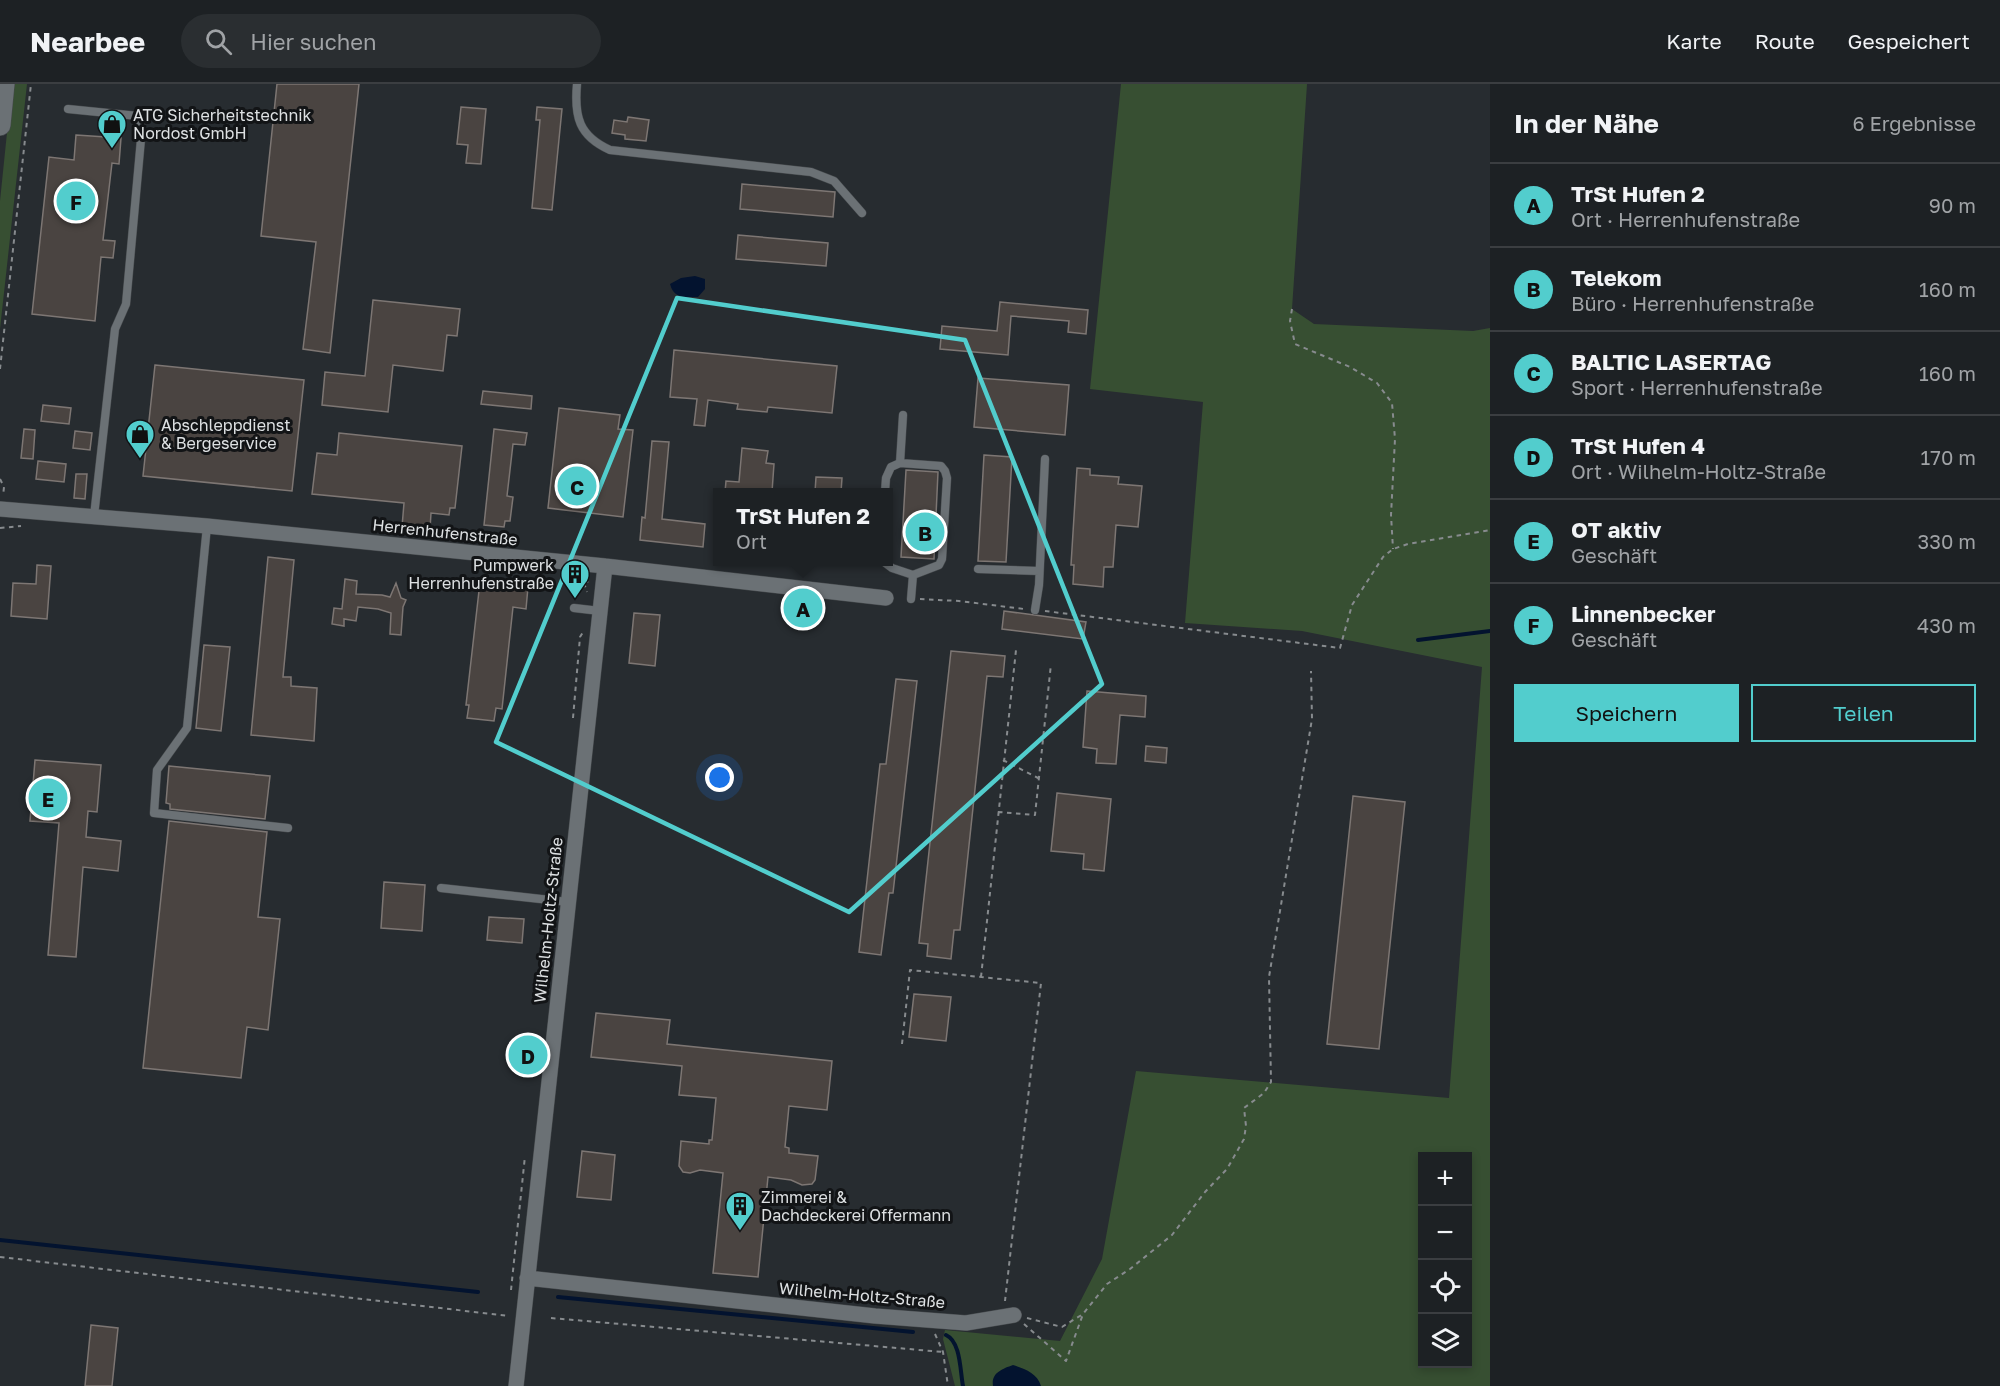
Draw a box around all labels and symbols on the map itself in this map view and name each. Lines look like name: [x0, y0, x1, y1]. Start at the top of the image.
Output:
place label: ATG Sicherheitstechnik Nordost GmbH: [133, 105, 312, 143]
shop icon: ATG Sicherheitstechnik Nordost GmbH: [96, 108, 128, 150]
pin: F: [56, 178, 96, 224]
place label: Abschleppdienst & Bergeservice: [161, 415, 291, 453]
shop icon: Abschleppdienst & Bergeservice: [124, 418, 156, 460]
pin: C: [558, 464, 596, 508]
pin: B: [906, 510, 944, 554]
street label: Herrenhufenstraße: [371, 514, 519, 550]
place label: Pumpwerk Herrenhufenstraße: [408, 555, 554, 593]
building icon: Pumpwerk Herrenhufenstraße: [559, 558, 591, 600]
pin: A: [784, 586, 822, 630]
your location: [705, 763, 734, 792]
pin: E: [28, 776, 68, 820]
street label: Wilhelm-Holtz-Straße: [529, 836, 567, 1004]
pin: D: [508, 1032, 548, 1078]
place label: Zimmerei & Dachdeckerei Offermann: [761, 1187, 951, 1225]
building icon: Zimmerei & Dachdeckerei Offermann: [724, 1190, 756, 1232]
street label: Wilhelm-Holtz-Straße: [778, 1278, 946, 1312]

